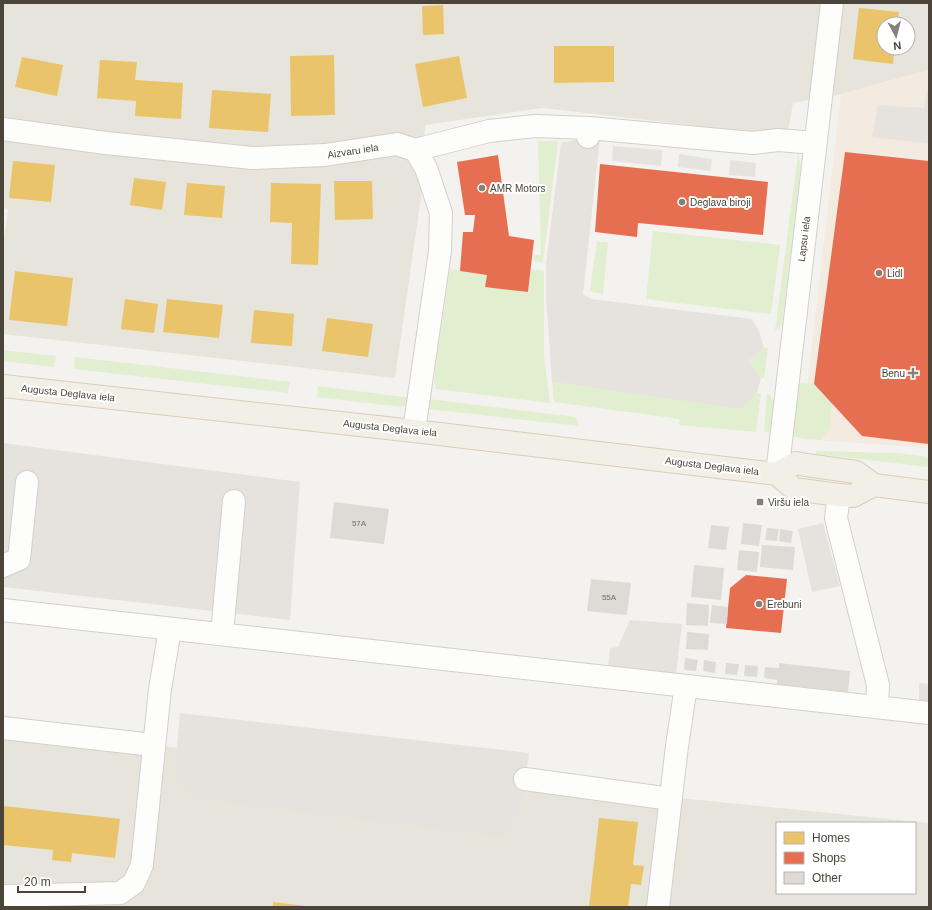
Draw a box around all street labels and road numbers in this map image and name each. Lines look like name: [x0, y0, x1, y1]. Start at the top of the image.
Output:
street label: Aizvaru iela: [327, 141, 380, 160]
street label: Lapsu iela: [796, 215, 812, 262]
street label: Augusta Deglava iela: [20, 383, 116, 403]
street label: Augusta Deglava iela: [342, 418, 438, 438]
street label: Augusta Deglava iela: [664, 455, 760, 477]

